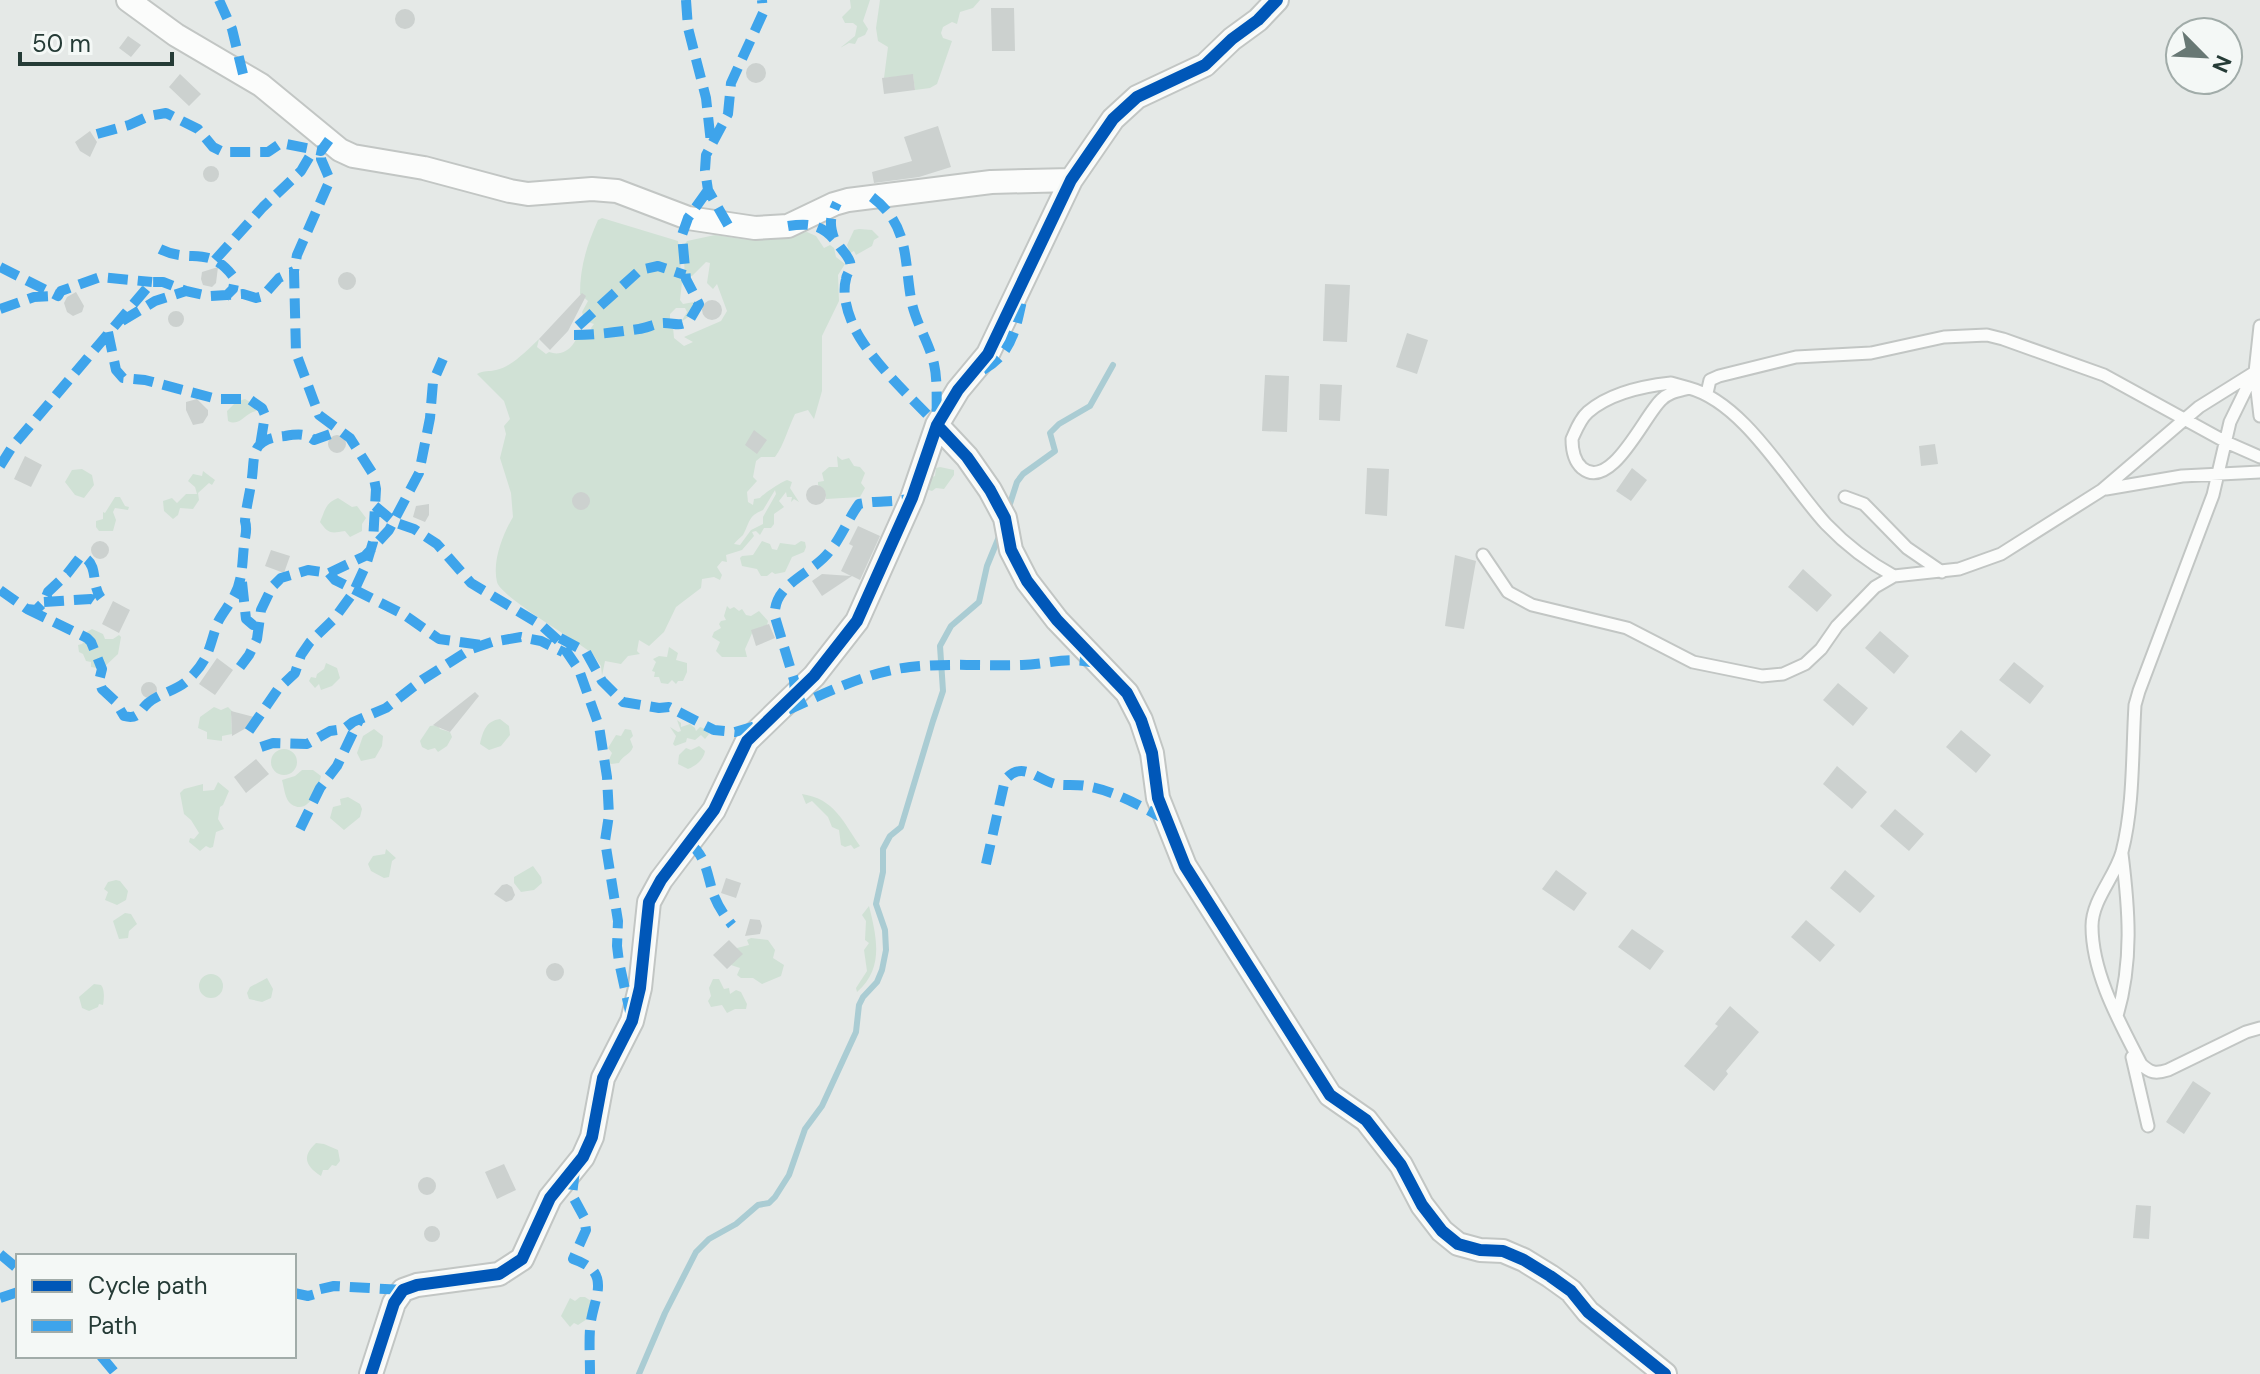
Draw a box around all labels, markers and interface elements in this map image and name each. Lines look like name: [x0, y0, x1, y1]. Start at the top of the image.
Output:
scale bar: [20, 16, 172, 66]
north arrow: [2164, 16, 2244, 96]
text: 50 m: [32, 28, 91, 59]
text: N: [2205, 51, 2238, 77]
legend: [16, 1254, 296, 1358]
text: Cycle path: [88, 1270, 207, 1301]
text: Path: [88, 1310, 137, 1341]

